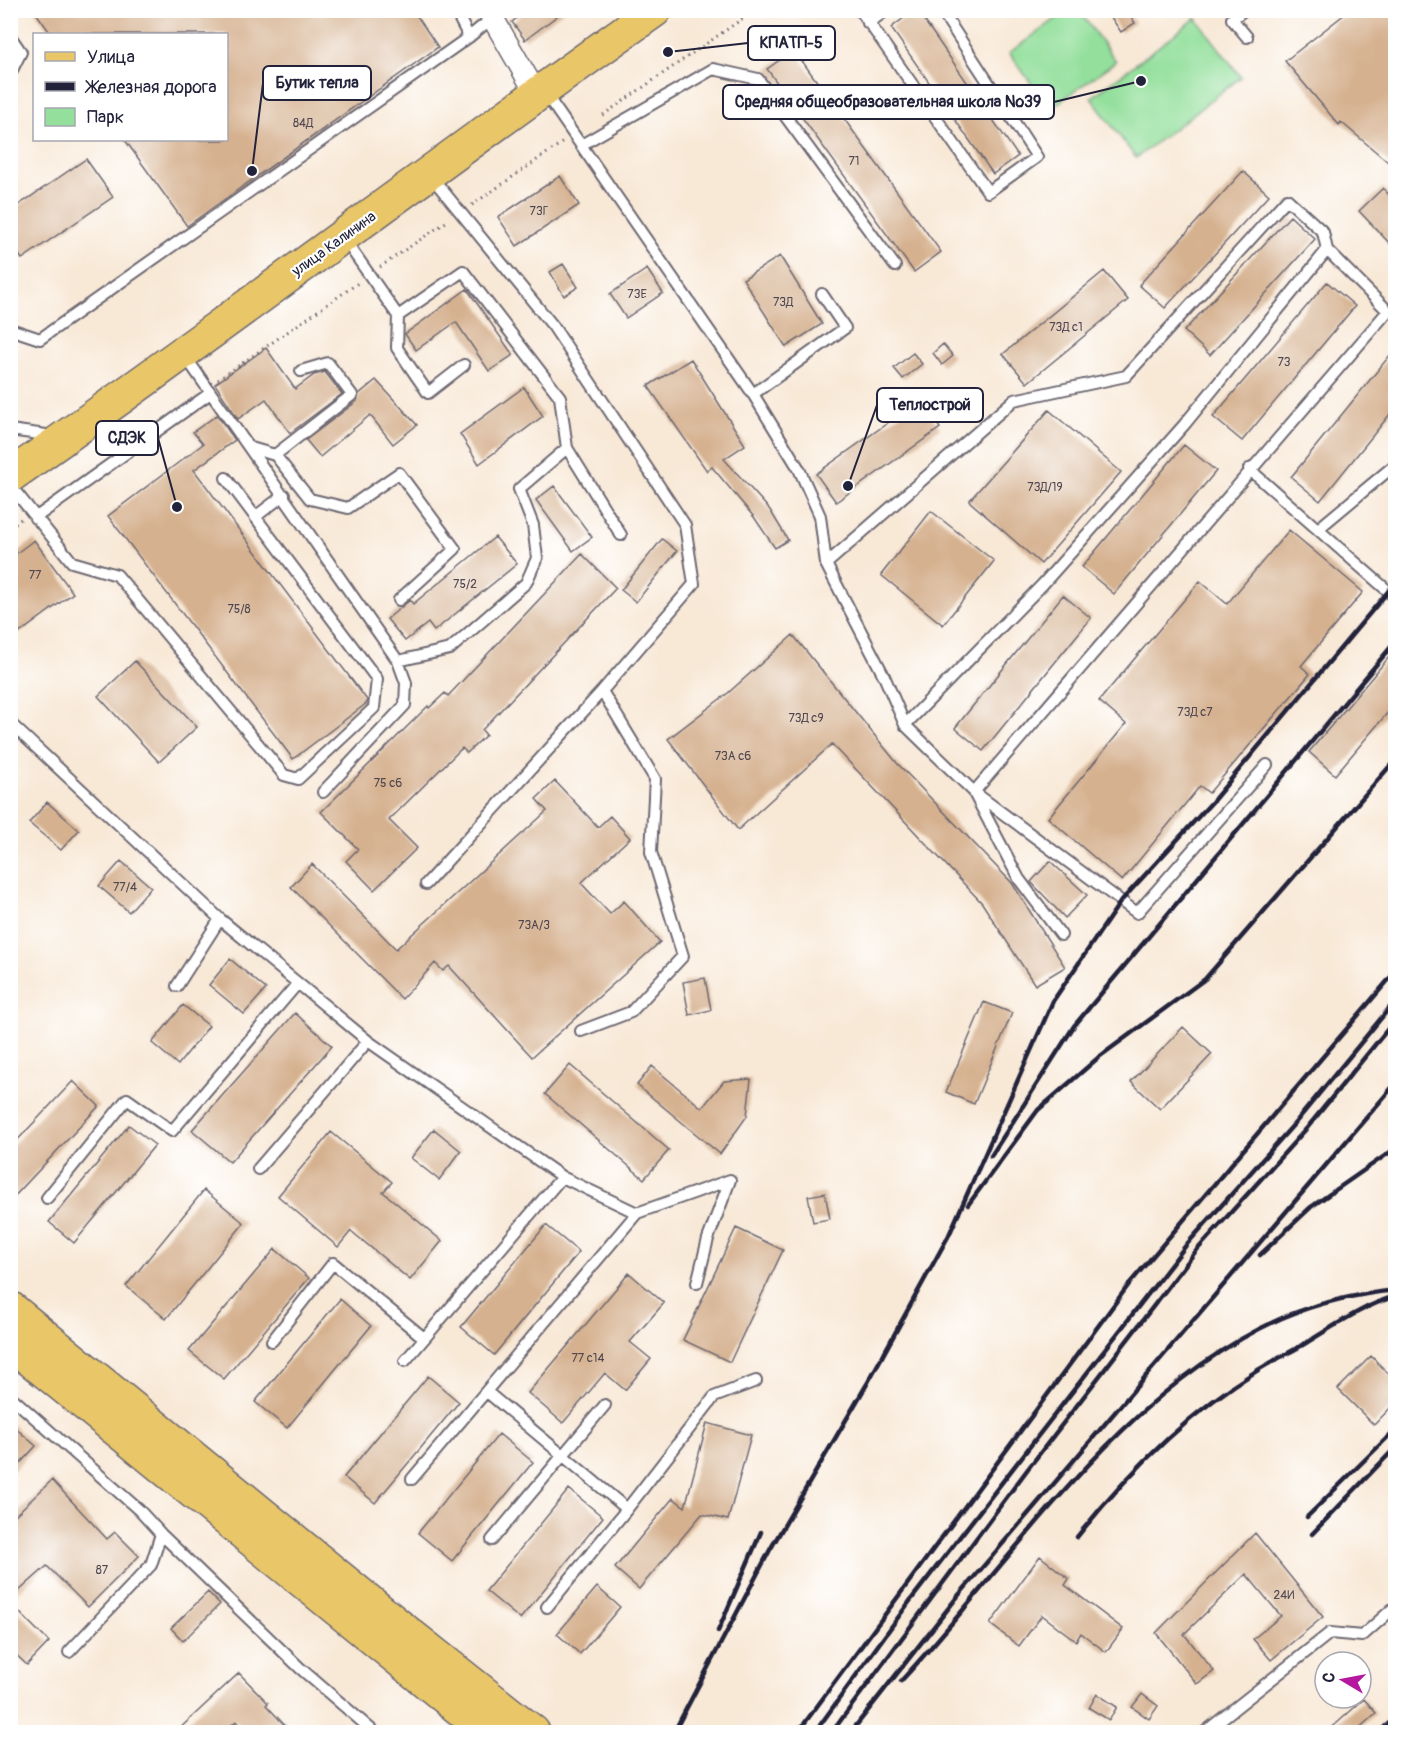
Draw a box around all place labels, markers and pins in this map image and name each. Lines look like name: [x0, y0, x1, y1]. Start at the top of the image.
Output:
callout: КПАТП-5: [748, 26, 835, 60]
callout: Бутик тепла: [263, 66, 371, 100]
callout: Средняя общеобразовательная школа №39: [723, 85, 1054, 119]
callout: Теплострой: [877, 388, 983, 422]
callout: СДЭК: [96, 421, 158, 455]

